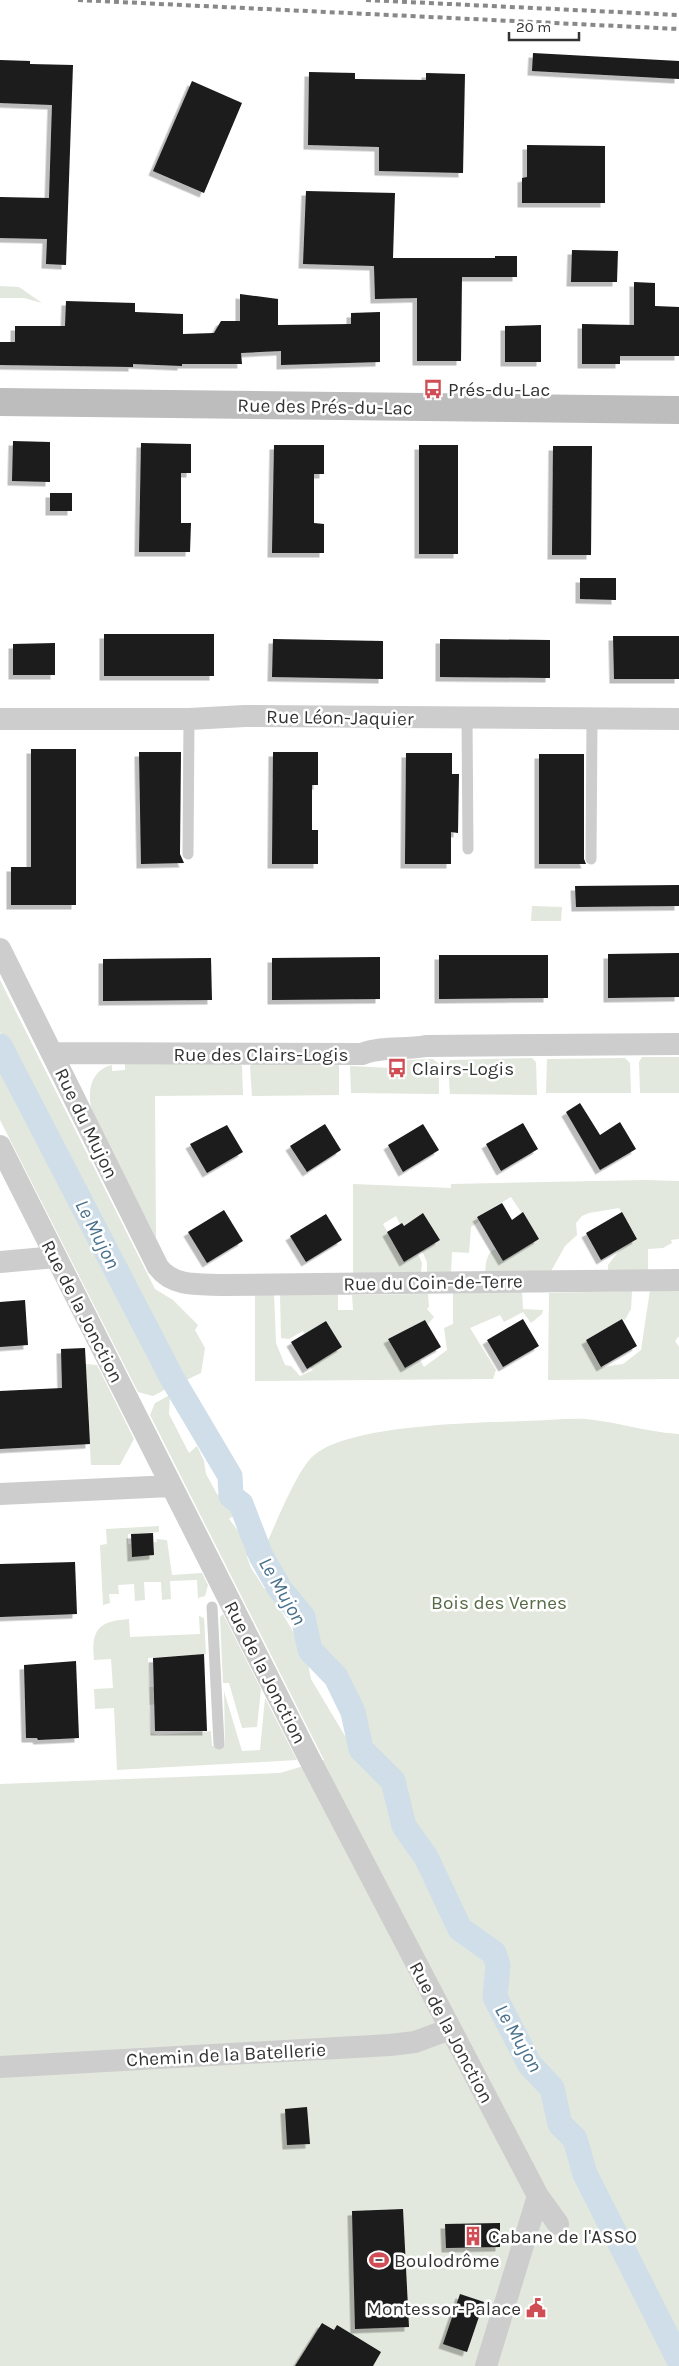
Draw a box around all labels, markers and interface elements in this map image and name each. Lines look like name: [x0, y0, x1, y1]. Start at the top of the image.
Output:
scale bar: [509, 10, 579, 42]
text: 20 m: [516, 18, 551, 36]
bus stop icon: Prés-du-Lac: [422, 378, 444, 400]
place label: Prés-du-Lac: [448, 379, 550, 401]
street label: Rue des Prés-du-Lac: [237, 394, 413, 420]
street label: Rue Léon-Jaquier: [266, 706, 414, 730]
street label: Rue des Clairs-Logis: [173, 1044, 349, 1066]
bus stop icon: Clairs-Logis: [386, 1057, 408, 1079]
place label: Clairs-Logis: [412, 1058, 514, 1080]
street label: Rue du Mujon: [50, 1065, 122, 1182]
water label: Le Mujon: [70, 1196, 125, 1273]
street label: Rue de la Jonction: [37, 1236, 128, 1386]
street label: Rue du Coin-de-Terre: [343, 1270, 523, 1296]
water label: Le Mujon: [254, 1553, 311, 1629]
park label: Bois des Vernes: [431, 1592, 567, 1614]
street label: Rue de la Jonction: [220, 1597, 311, 1747]
street label: Rue de la Jonction: [404, 1958, 498, 2107]
water label: Le Mujon: [490, 2000, 547, 2076]
street label: Chemin de la Batellerie: [126, 2039, 326, 2071]
building icon: Cabane de l'ASSO: [462, 2225, 484, 2247]
place label: Cabane de l'ASSO: [488, 2226, 637, 2248]
sports icon: Boulodrôme: [368, 2249, 390, 2271]
place label: Boulodrôme: [394, 2250, 499, 2272]
public building icon: Montessor-Palace: [525, 2297, 547, 2319]
place label: Montessor-Palace: [366, 2298, 521, 2320]

